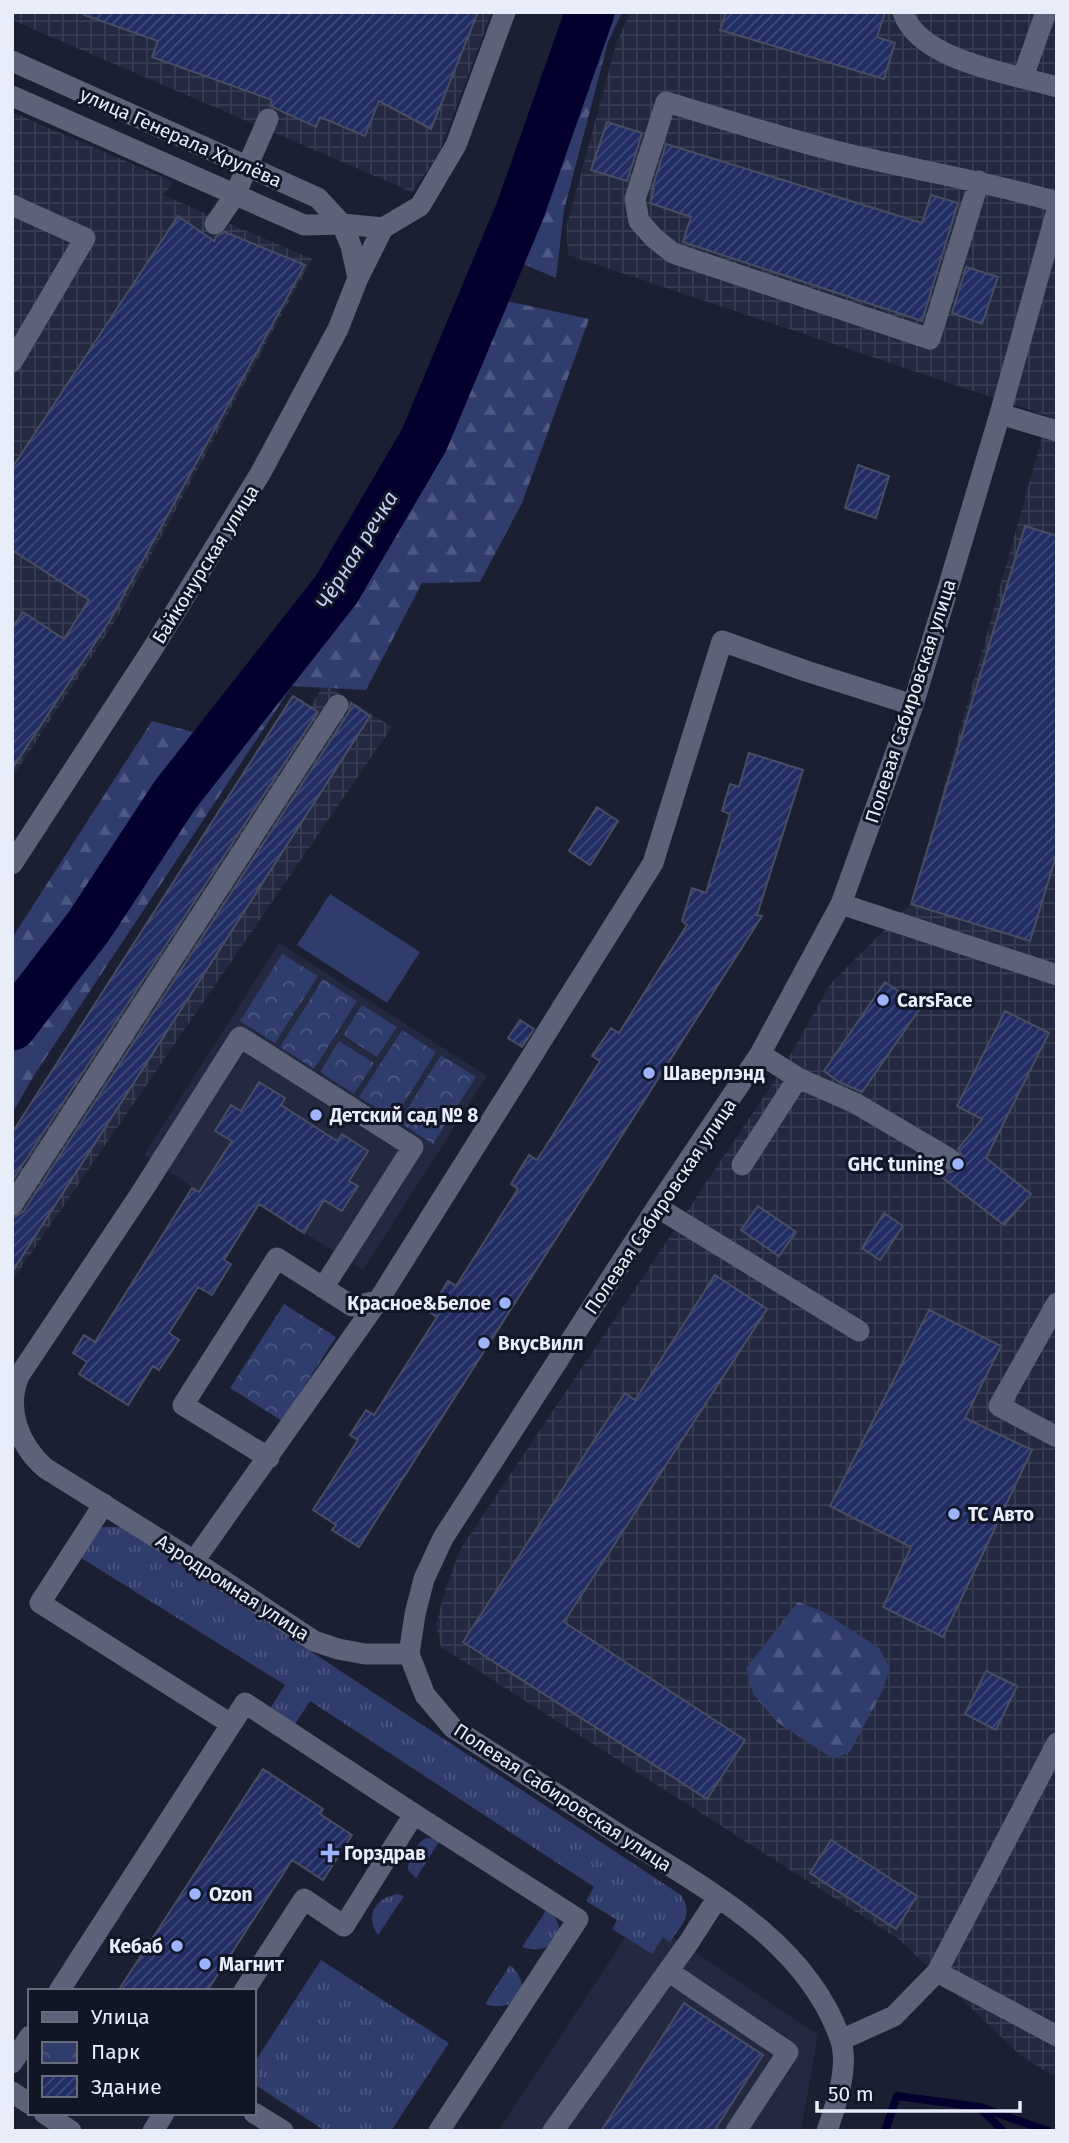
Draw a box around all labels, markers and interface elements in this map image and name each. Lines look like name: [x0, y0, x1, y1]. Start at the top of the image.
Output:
street label: улица Генерала Хрулёва: [76, 83, 285, 192]
street label: Байконурская улица: [147, 481, 264, 648]
water label: Чёрная речка: [310, 486, 404, 614]
street label: Полевая Сабировская улица: [860, 576, 961, 826]
place label: CarsFace: [897, 989, 972, 1012]
marker: CarsFace: [875, 992, 891, 1008]
place label: Шаверлэнд: [663, 1062, 765, 1085]
marker: Шаверлэнд: [641, 1065, 657, 1081]
street label: Полевая Сабировская улица: [580, 1094, 741, 1318]
place label: Детский сад № 8: [329, 1104, 478, 1127]
marker: Детский сад № 8: [308, 1107, 324, 1123]
place label: GHC tuning: [848, 1153, 945, 1176]
marker: GHC tuning: [950, 1156, 966, 1172]
place label: Красное&Белое: [347, 1292, 491, 1315]
marker: Красное&Белое: [497, 1295, 513, 1311]
place label: ВкусВилл: [498, 1332, 584, 1355]
marker: ВкусВилл: [476, 1335, 492, 1351]
place label: ТС Авто: [968, 1503, 1034, 1526]
marker: ТС Авто: [946, 1506, 962, 1522]
street label: Аэродромная улица: [152, 1529, 314, 1646]
street label: Полевая Сабировская улица: [450, 1718, 676, 1877]
place label: Горздрав: [344, 1842, 426, 1865]
marker: Горздрав: [322, 1845, 338, 1861]
place label: Ozon: [209, 1883, 253, 1906]
marker: Ozon: [187, 1886, 203, 1902]
place label: Кебаб: [109, 1935, 163, 1958]
marker: Кебаб: [169, 1938, 185, 1954]
place label: Магнит: [219, 1953, 285, 1976]
marker: Магнит: [197, 1956, 213, 1972]
legend: [28, 1989, 256, 2115]
text: Улица: [91, 2004, 150, 2030]
text: Парк: [91, 2039, 140, 2065]
scale bar: [817, 2070, 1020, 2114]
text: Здание: [91, 2074, 162, 2100]
text: 50 m: [828, 2081, 874, 2107]

